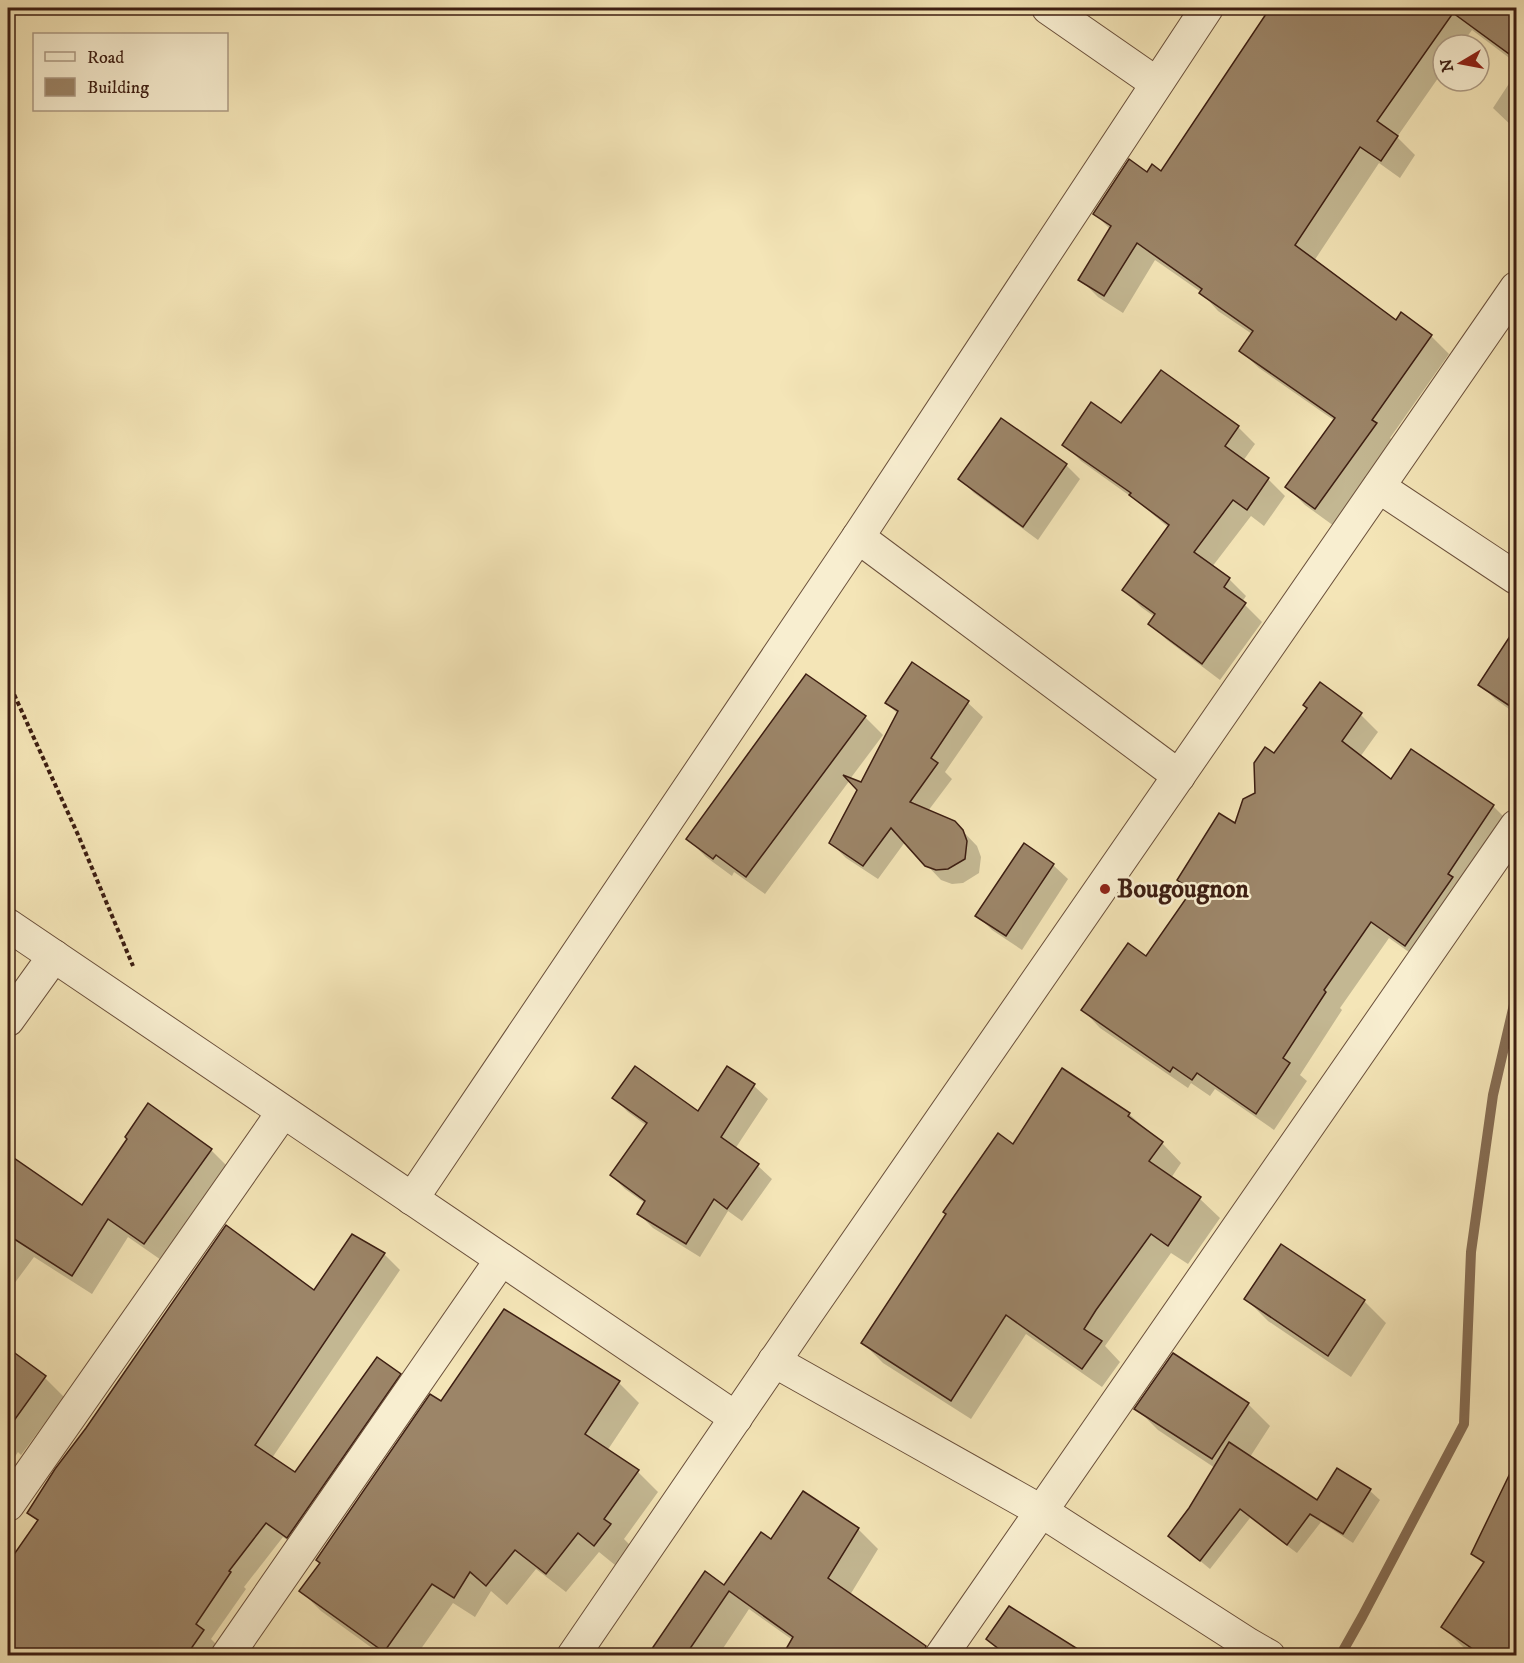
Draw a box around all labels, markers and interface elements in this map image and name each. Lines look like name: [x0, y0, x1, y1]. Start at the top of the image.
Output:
legend: [33, 33, 228, 111]
north arrow: [1431, 33, 1491, 93]
text: Road: [87, 47, 124, 69]
text: N: [1436, 57, 1458, 74]
text: Building: [87, 77, 149, 99]
place label: Bougougnon: [1117, 873, 1249, 906]
marker: Bougougnon: [1098, 882, 1112, 896]

